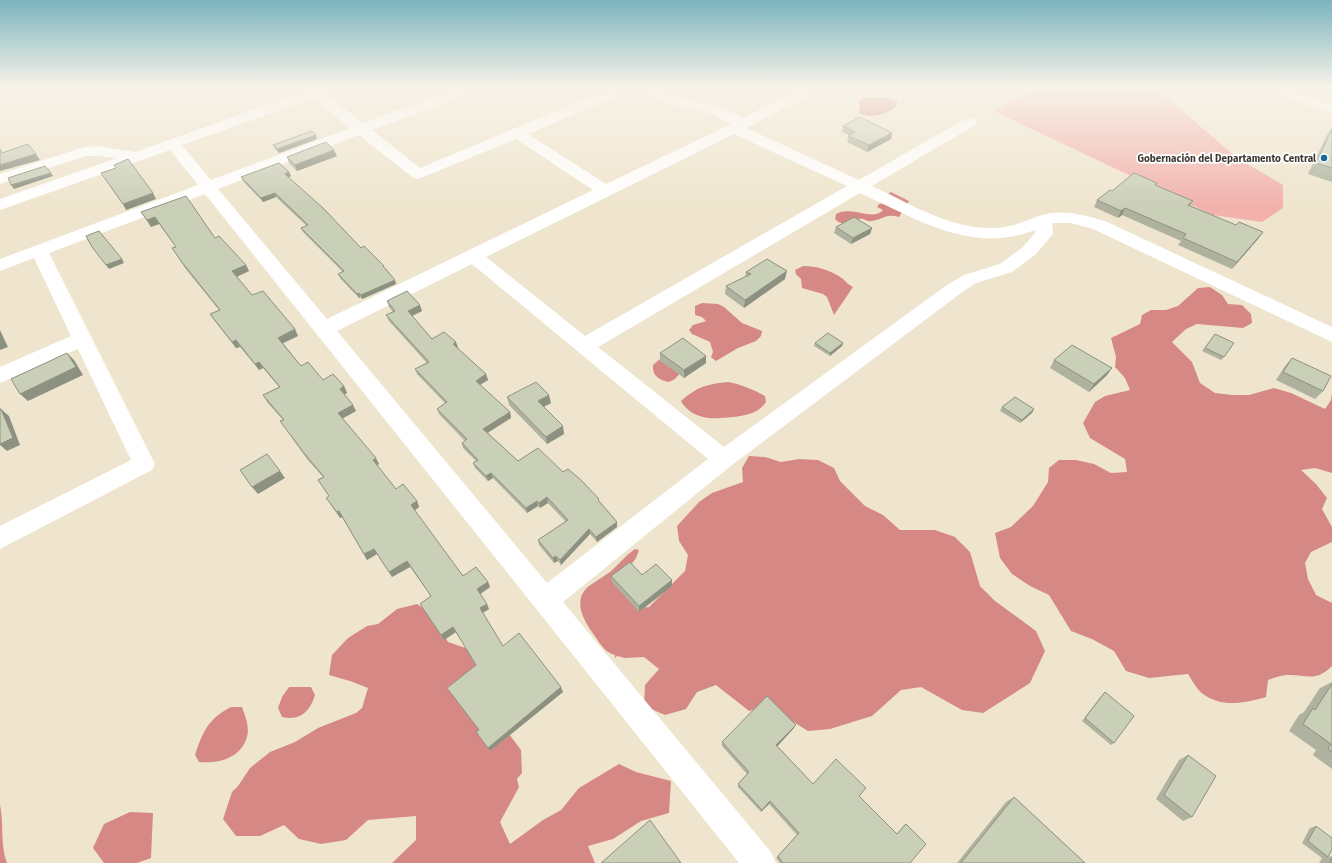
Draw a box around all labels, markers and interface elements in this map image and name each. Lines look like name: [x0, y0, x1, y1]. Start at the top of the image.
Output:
place label: Gobernación del Departamento Central: [1138, 152, 1316, 165]
marker: Gobernación del Departamento Central: [1319, 153, 1329, 163]

